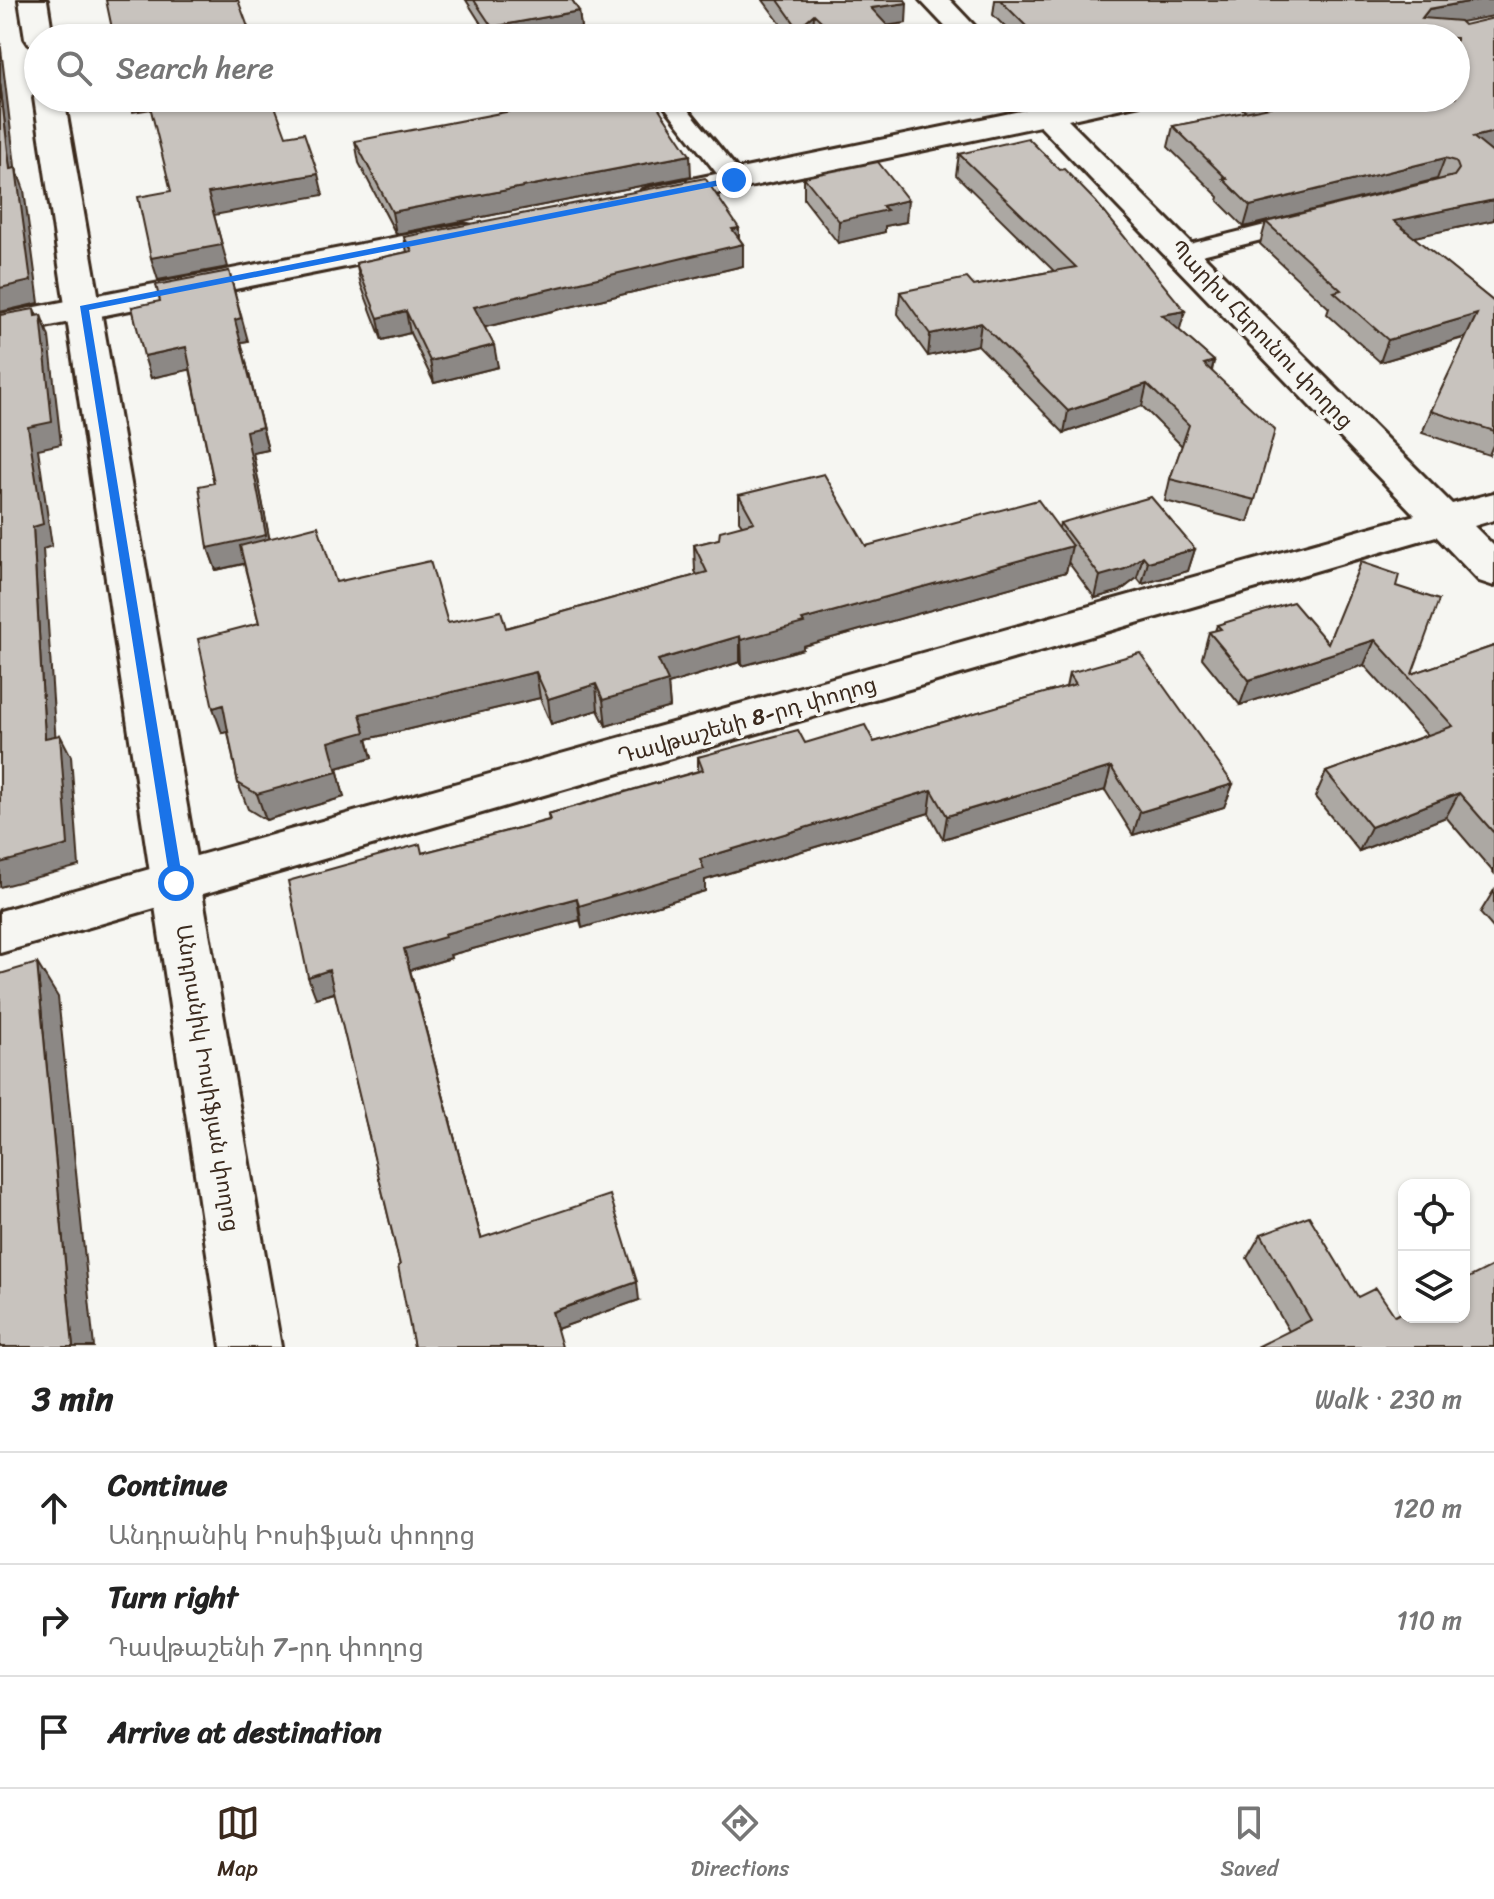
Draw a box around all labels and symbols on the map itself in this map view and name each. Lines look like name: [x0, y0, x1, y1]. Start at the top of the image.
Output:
route end: [716, 162, 752, 198]
street label: Պարիս Հերունու փողոց: [1160, 230, 1364, 438]
street label: Դավթաշենի 8-րդ փողոց: [613, 664, 881, 776]
route start: [158, 865, 194, 901]
street label: Անդրանիկ Իոսիֆյան փողոց: [164, 922, 252, 1234]

